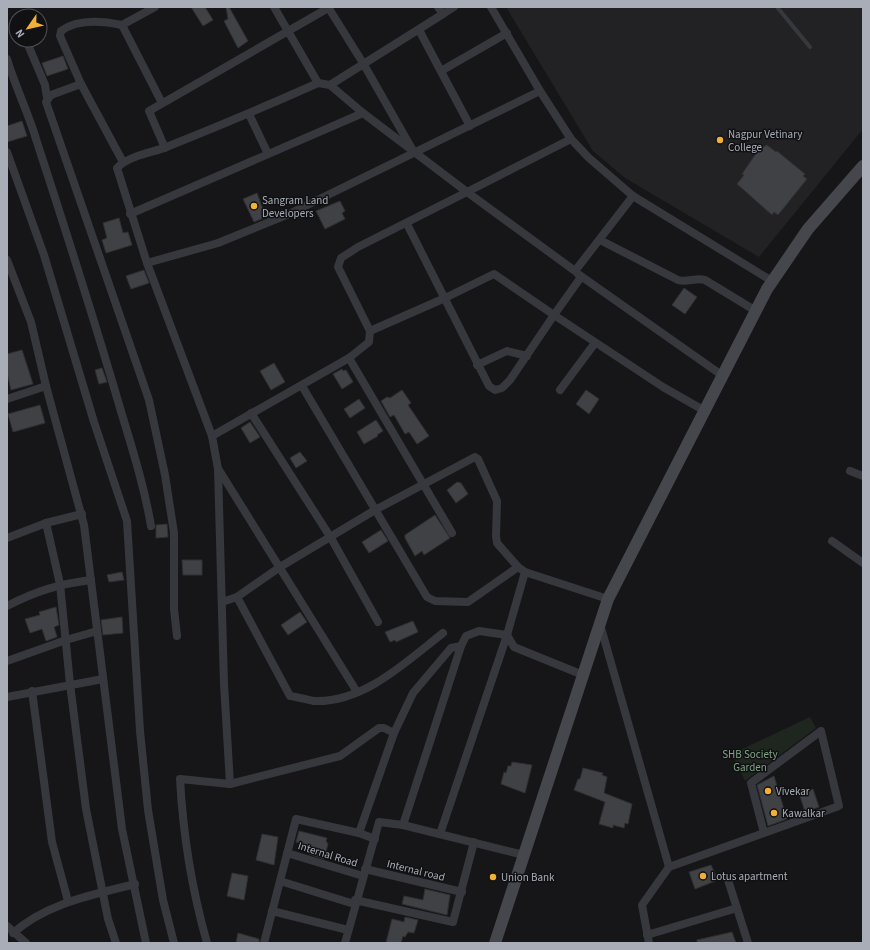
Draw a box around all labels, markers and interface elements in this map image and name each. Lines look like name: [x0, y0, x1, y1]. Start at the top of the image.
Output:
north arrow: [8, 8, 48, 48]
text: N: [12, 26, 28, 41]
place label: Nagpur Vetinary College: [728, 127, 802, 155]
marker: Nagpur Vetinary College: [715, 135, 725, 145]
place label: Sangram Land Developers: [262, 193, 328, 221]
marker: Sangram Land Developers: [249, 201, 259, 211]
park label: SHB Society Garden: [722, 747, 778, 775]
place label: Vivekar: [776, 784, 810, 799]
marker: Vivekar: [763, 786, 773, 796]
place label: Kawalkar: [782, 806, 825, 821]
marker: Kawalkar: [769, 808, 779, 818]
street label: Internal Road: [296, 838, 360, 871]
street label: Internal road: [385, 856, 447, 885]
place label: Lotus apartment: [711, 869, 788, 884]
place label: Union Bank: [501, 870, 555, 885]
marker: Lotus apartment: [698, 871, 708, 881]
marker: Union Bank: [488, 872, 498, 882]

